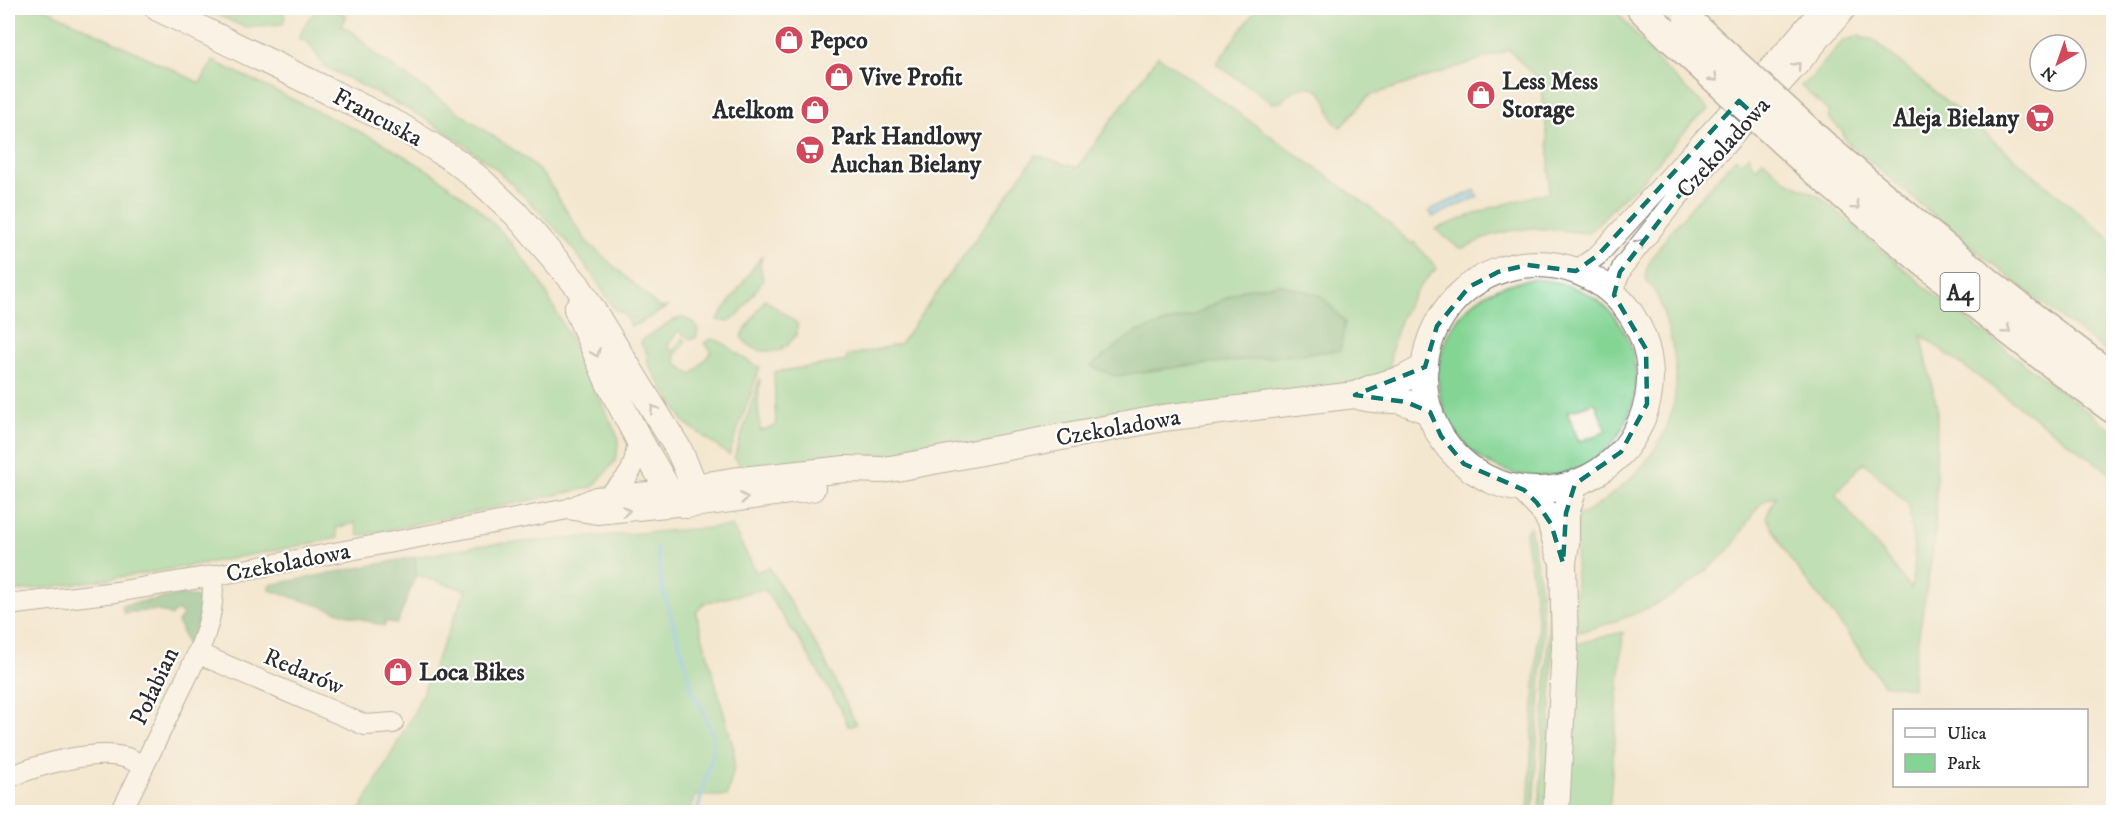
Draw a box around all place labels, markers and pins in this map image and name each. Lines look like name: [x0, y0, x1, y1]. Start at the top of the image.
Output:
shop icon: Pepco: [773, 24, 805, 56]
place label: Pepco: [810, 26, 868, 56]
shop icon: Vive Profit: [823, 61, 855, 93]
place label: Vive Profit: [859, 63, 963, 93]
place label: Less Mess Storage: [1502, 67, 1598, 125]
shop icon: Less Mess Storage: [1465, 79, 1497, 111]
shop icon: Atelkom: [799, 94, 831, 126]
place label: Atelkom: [712, 96, 794, 126]
supermarket icon: Aleja Bielany: [2024, 102, 2056, 134]
place label: Aleja Bielany: [1892, 104, 2020, 134]
place label: Park Handlowy Auchan Bielany: [830, 122, 982, 180]
supermarket icon: Park Handlowy Auchan Bielany: [794, 134, 826, 166]
shop icon: Loca Bikes: [382, 656, 414, 688]
place label: Loca Bikes: [419, 658, 525, 688]

